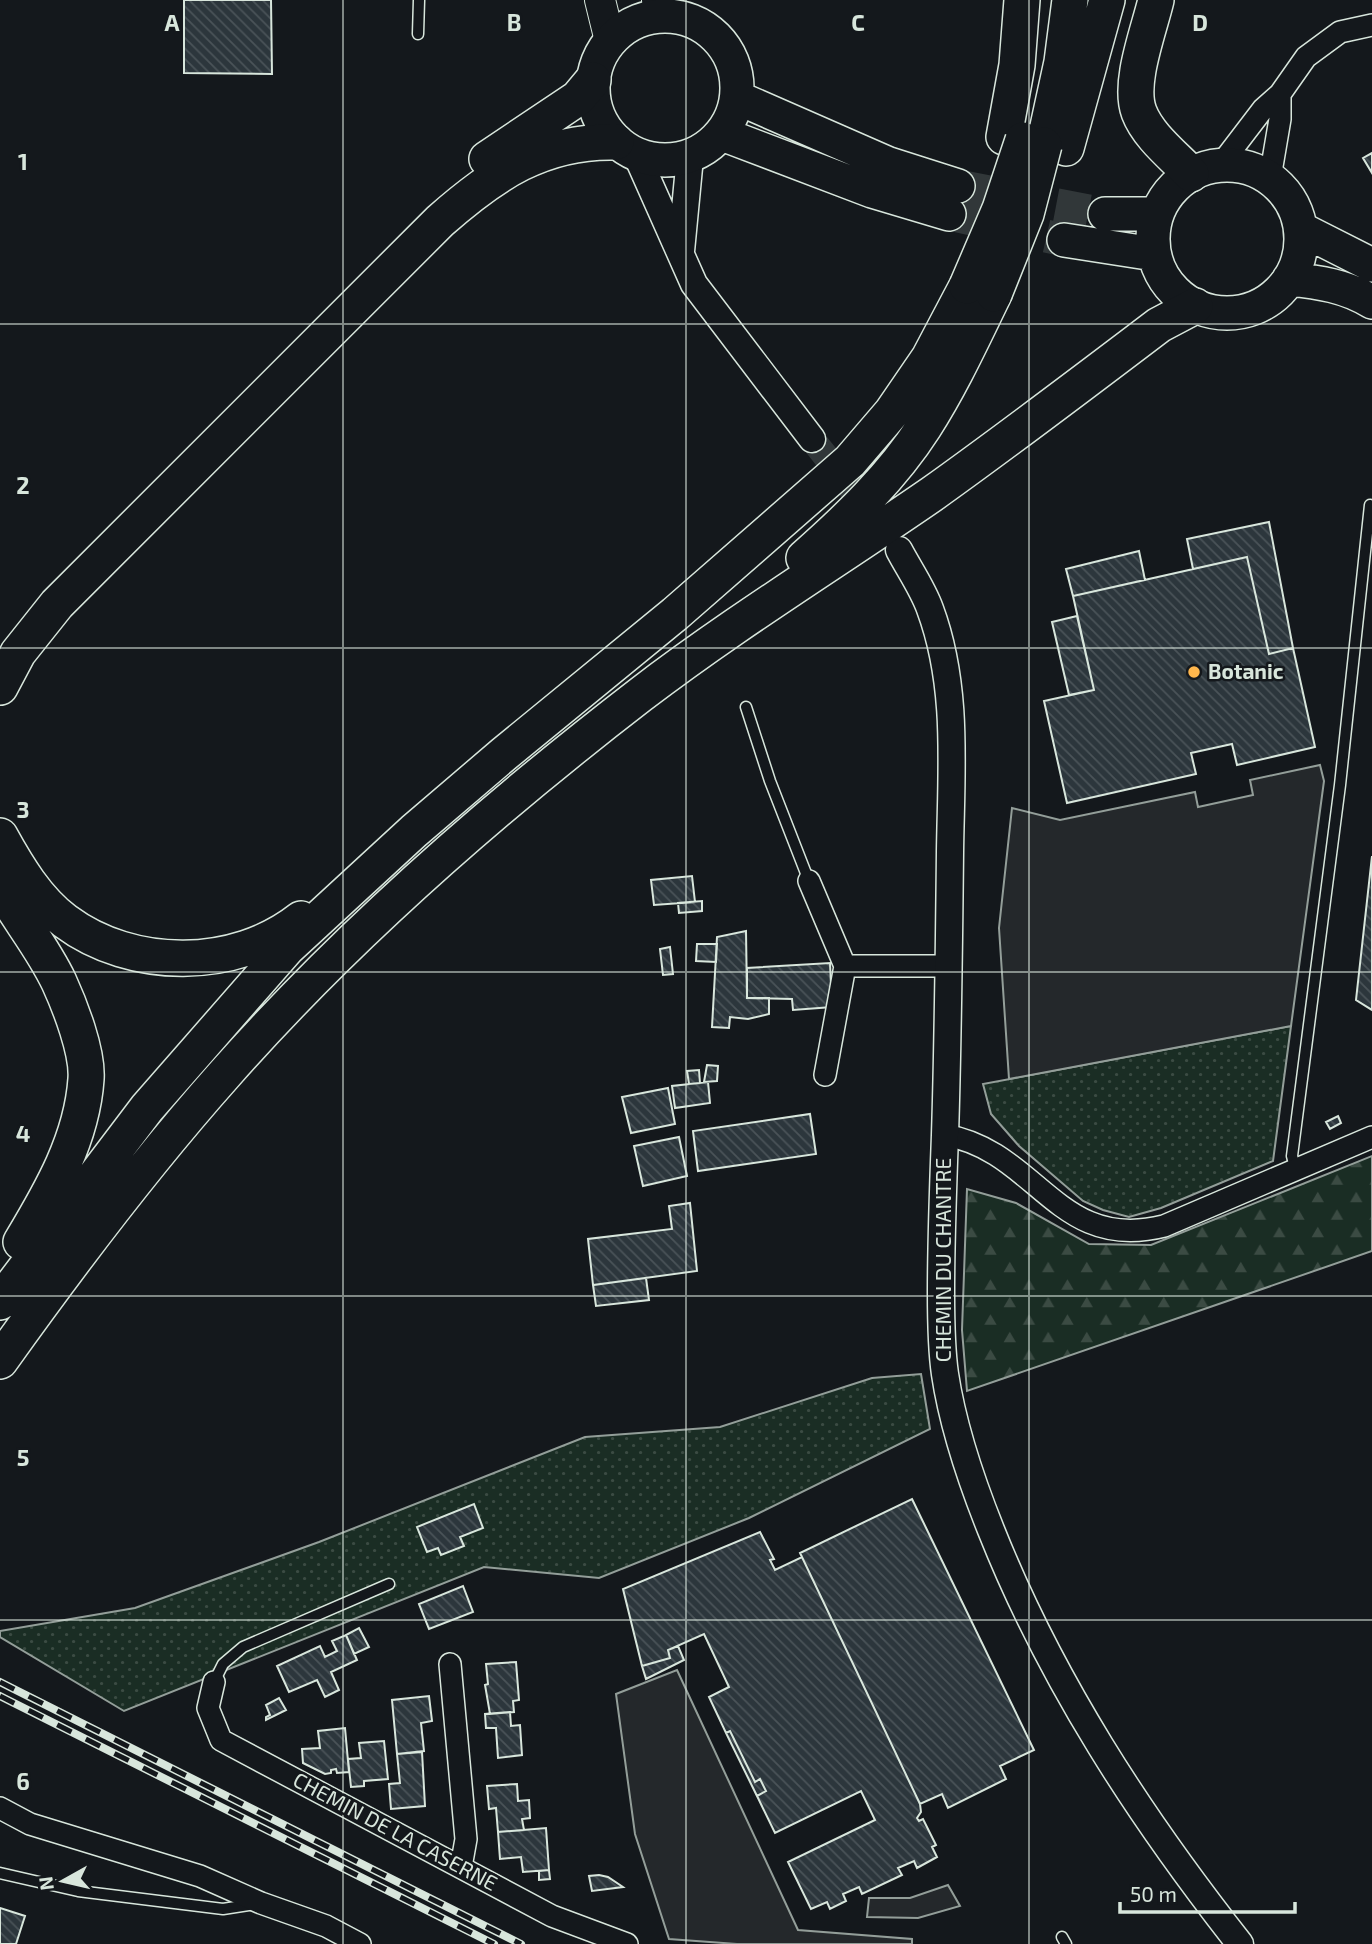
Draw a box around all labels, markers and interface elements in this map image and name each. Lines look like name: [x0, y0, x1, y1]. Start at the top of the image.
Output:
text: A: [164, 8, 180, 36]
text: B: [507, 8, 521, 36]
text: C: [851, 8, 865, 36]
text: D: [1192, 8, 1208, 36]
text: 1: [18, 147, 28, 175]
text: 2: [16, 471, 30, 499]
place label: Botanic: [1208, 658, 1284, 683]
marker: Botanic: [1186, 664, 1202, 680]
text: 3: [16, 795, 30, 823]
text: 4: [16, 1119, 30, 1147]
street label: CHEMIN DU CHANTRE: [930, 1158, 955, 1362]
text: 5: [17, 1443, 29, 1471]
street label: CHEMIN DE LA CASERNE: [289, 1766, 502, 1895]
text: 6: [16, 1767, 30, 1795]
north arrow: [28, 1846, 98, 1916]
scale bar: [1120, 1870, 1295, 1914]
text: N: [33, 1875, 58, 1892]
text: 50 m: [1130, 1881, 1177, 1906]

